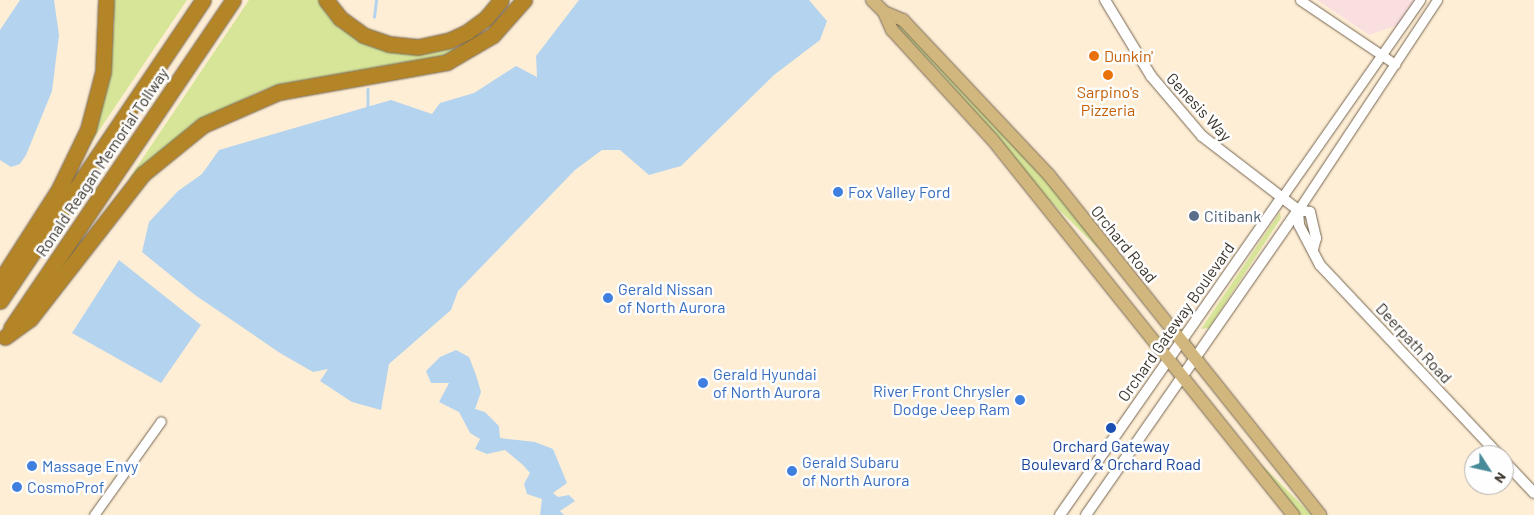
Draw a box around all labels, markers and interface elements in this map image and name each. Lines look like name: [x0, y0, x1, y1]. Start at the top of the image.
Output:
place label: Dunkin': [1104, 46, 1153, 66]
marker: Dunkin': [1088, 50, 1100, 62]
street label: Ronald Reagan Memorial Tollway: [32, 64, 172, 260]
marker: Sarpino's Pizzeria: [1102, 69, 1114, 81]
street label: Genesis Way: [1162, 69, 1236, 145]
place label: Sarpino's Pizzeria: [1077, 82, 1139, 120]
place label: Fox Valley Ford: [848, 182, 951, 202]
marker: Fox Valley Ford: [832, 186, 844, 198]
street label: Orchard Road: [1087, 201, 1161, 287]
place label: Citibank: [1204, 206, 1261, 226]
marker: Citibank: [1188, 210, 1200, 222]
street label: Orchard Gateway Boulevard: [1114, 239, 1238, 405]
place label: Gerald Nissan of North Aurora: [618, 279, 725, 317]
marker: Gerald Nissan of North Aurora: [602, 292, 614, 304]
street label: Deerpath Road: [1372, 299, 1456, 387]
place label: Gerald Hyundai of North Aurora: [713, 364, 820, 402]
marker: Gerald Hyundai of North Aurora: [697, 377, 709, 389]
place label: River Front Chrysler Dodge Jeep Ram: [873, 381, 1010, 419]
marker: River Front Chrysler Dodge Jeep Ram: [1014, 394, 1026, 406]
marker: Orchard Gateway Boulevard & Orchard Road: [1105, 422, 1117, 434]
place label: Orchard Gateway Boulevard & Orchard Road: [1021, 436, 1201, 474]
north arrow: [1464, 445, 1514, 495]
place label: Gerald Subaru of North Aurora: [802, 452, 909, 490]
place label: Massage Envy: [42, 456, 138, 476]
marker: Massage Envy: [26, 460, 38, 472]
marker: Gerald Subaru of North Aurora: [786, 465, 798, 477]
text: N: [1491, 470, 1511, 487]
place label: CosmoProf: [27, 477, 104, 497]
marker: CosmoProf: [11, 481, 23, 493]

